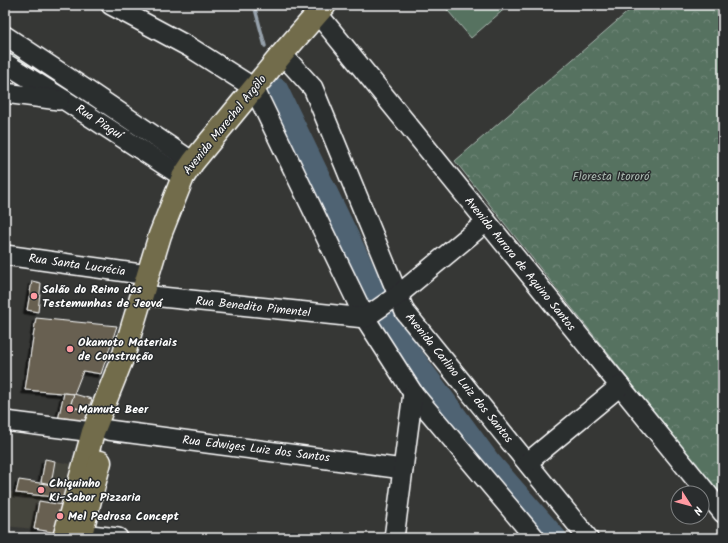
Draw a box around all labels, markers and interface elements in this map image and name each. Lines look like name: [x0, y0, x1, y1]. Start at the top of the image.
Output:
street label: Avenida Marechal Argôlo: [179, 71, 271, 179]
street label: Rua Piaguí: [72, 100, 128, 145]
park label: Floresta Itororó: [573, 167, 650, 186]
street label: Avenida Aurora de Aquino Santos: [460, 193, 580, 335]
street label: Rua Santa Lucrécia: [27, 249, 127, 281]
place label: Salão do Reino das Testemunhas de Jeová: [42, 280, 164, 313]
marker: Salão do Reino das Testemunhas de Jeová: [29, 291, 39, 301]
street label: Rua Benedito Pimentel: [195, 292, 311, 322]
street label: Avenida Carlino Luiz dos Santos: [400, 309, 518, 447]
place label: Okamoto Materiais de Construção: [78, 333, 177, 366]
marker: Okamoto Materiais de Construção: [65, 344, 75, 354]
place label: Mamute Beer: [78, 400, 149, 419]
marker: Mamute Beer: [65, 404, 75, 414]
street label: Rua Edwiges Luiz dos Santos: [181, 431, 331, 467]
place label: Chiquinho Ki-Sabor Pizzaria: [49, 474, 141, 507]
marker: Chiquinho Ki-Sabor Pizzaria: [36, 485, 46, 495]
north arrow: [670, 485, 710, 525]
text: N: [688, 502, 707, 518]
place label: Mel Pedrosa Concept: [68, 507, 180, 526]
marker: Mel Pedrosa Concept: [55, 511, 65, 521]

